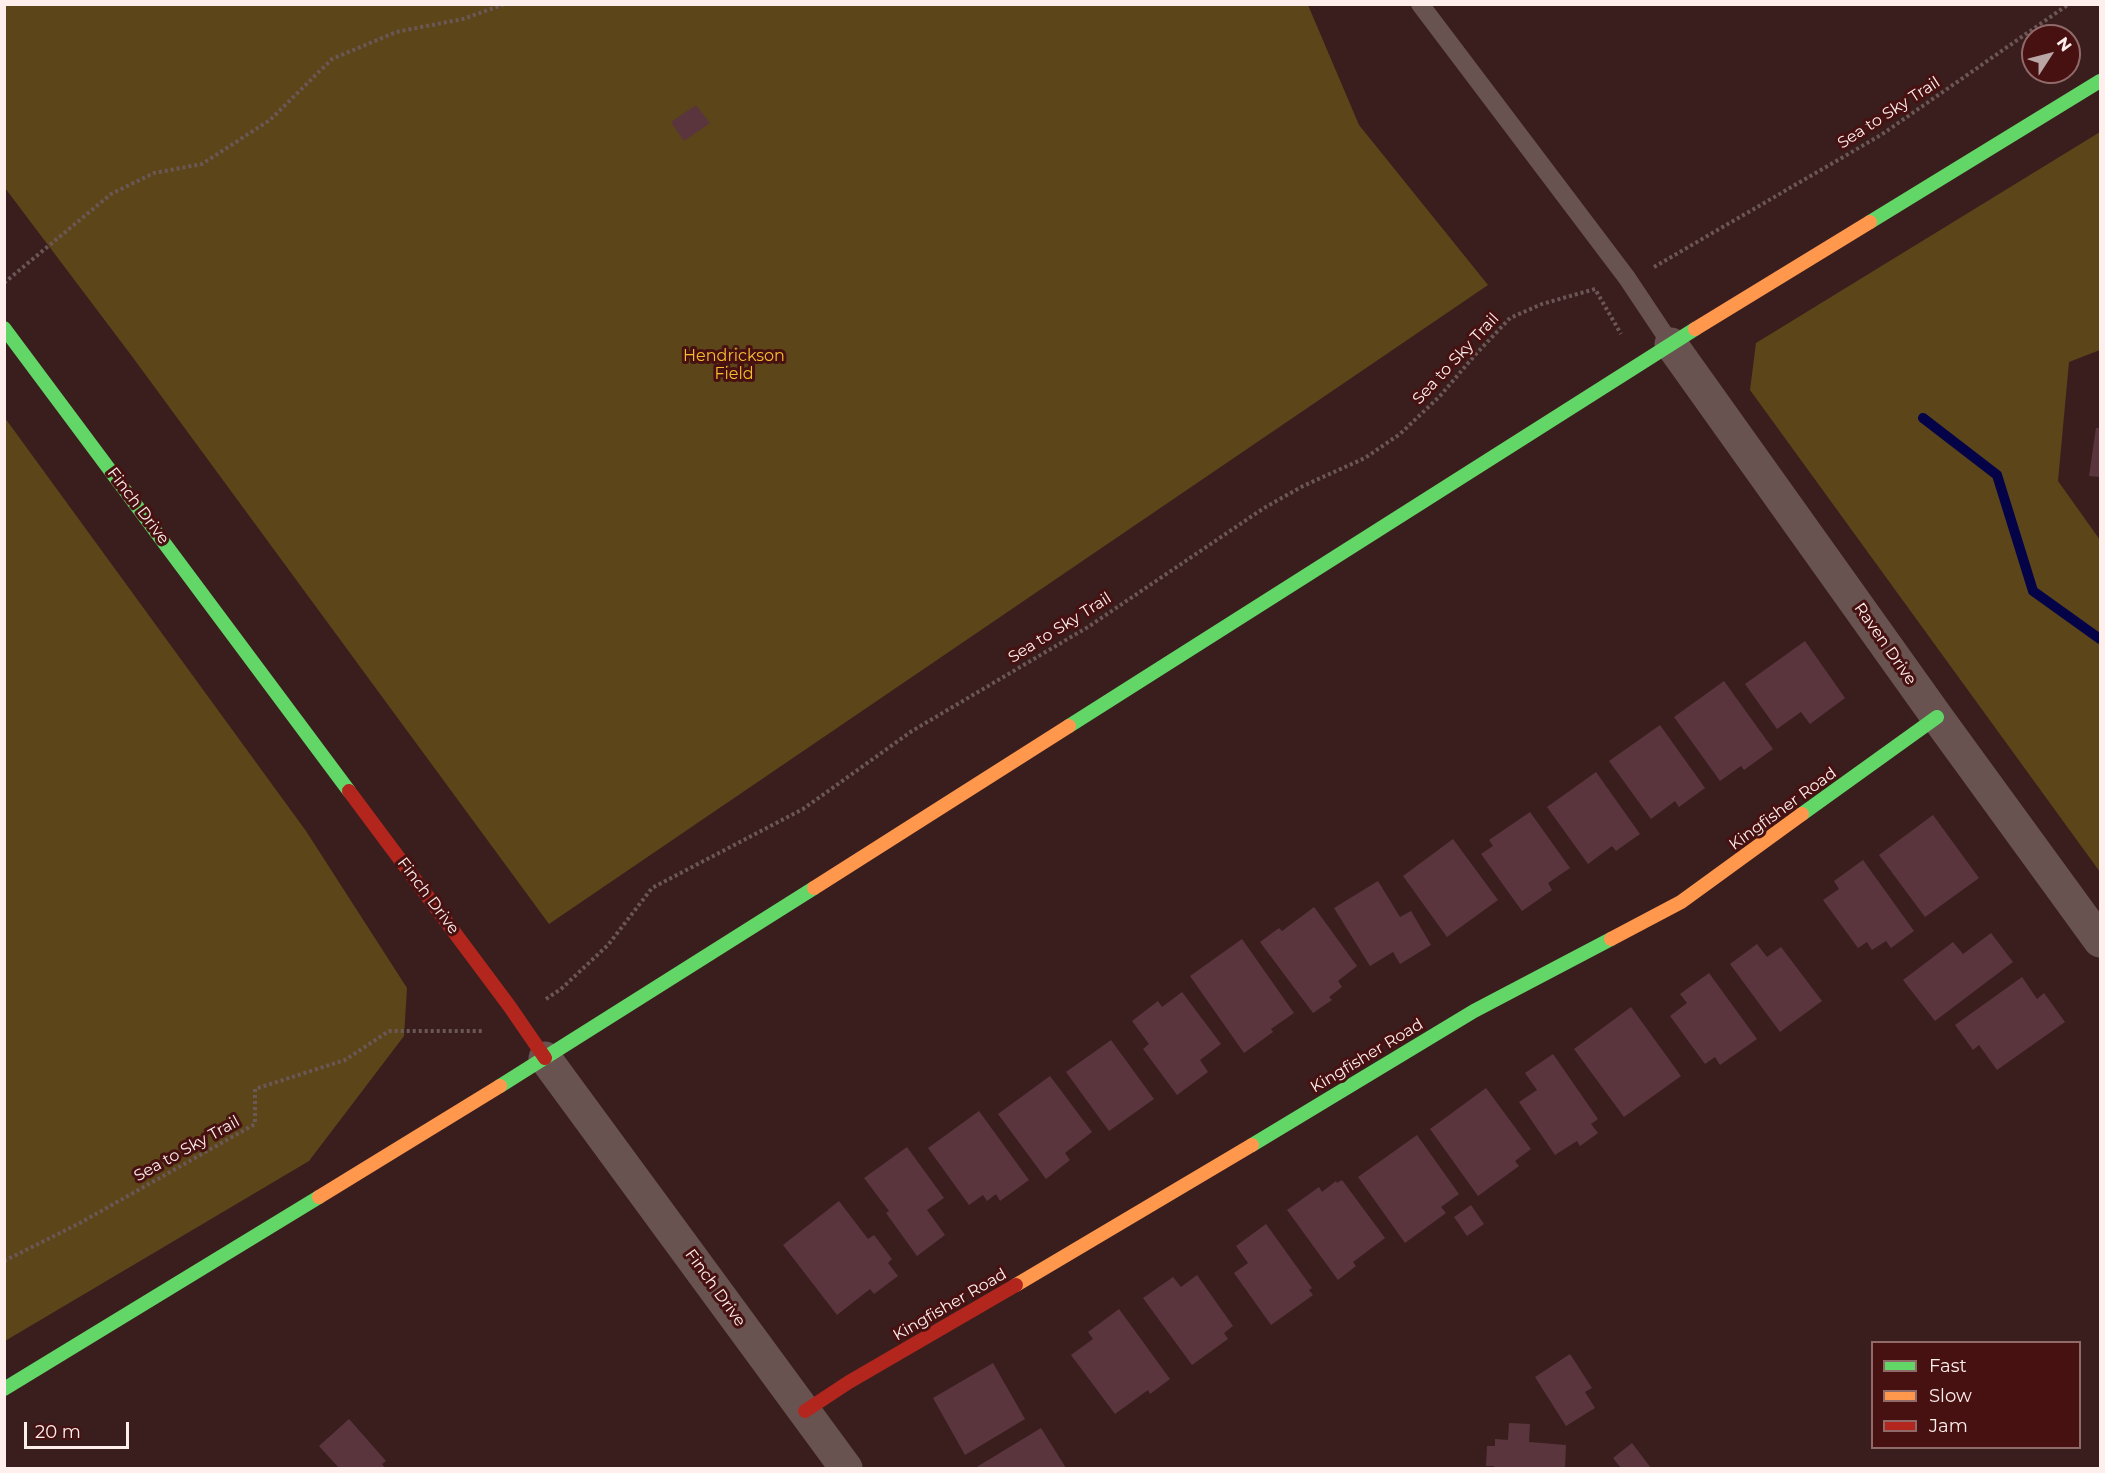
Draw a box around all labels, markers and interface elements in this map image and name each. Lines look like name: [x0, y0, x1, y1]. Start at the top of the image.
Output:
north arrow: [2021, 24, 2081, 84]
text: N: [2053, 33, 2076, 55]
street label: Sea to Sky Trail: [1834, 73, 1944, 153]
street label: Sea to Sky Trail: [1409, 309, 1503, 409]
park label: Hendrickson Field: [683, 346, 785, 384]
street label: Finch Drive: [103, 464, 173, 548]
street label: Sea to Sky Trail: [1005, 589, 1115, 667]
street label: Raven Drive: [1850, 599, 1920, 689]
street label: Kingfisher Road: [1726, 764, 1840, 854]
street label: Finch Drive: [393, 854, 463, 938]
street label: Kingfisher Road: [1307, 1015, 1427, 1097]
street label: Sea to Sky Trail: [131, 1112, 243, 1186]
street label: Finch Drive: [680, 1246, 750, 1330]
street label: Kingfisher Road: [890, 1265, 1010, 1345]
legend: [1871, 1341, 2081, 1449]
text: Fast: [1929, 1355, 1967, 1377]
text: Slow: [1929, 1385, 1972, 1407]
scale bar: [27, 1410, 132, 1448]
text: Jam: [1929, 1415, 1968, 1437]
text: 20 m: [35, 1421, 81, 1443]

